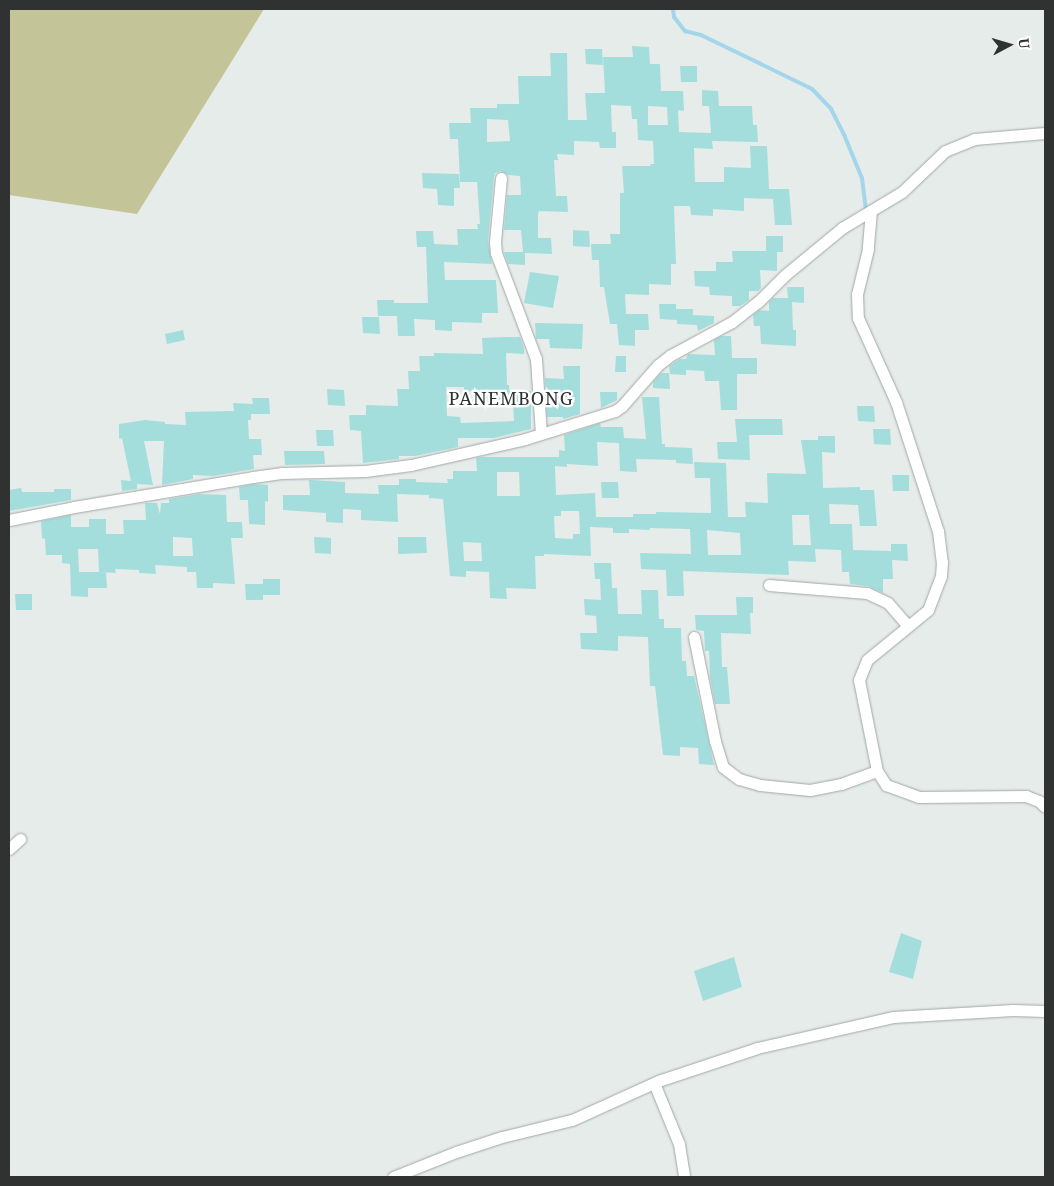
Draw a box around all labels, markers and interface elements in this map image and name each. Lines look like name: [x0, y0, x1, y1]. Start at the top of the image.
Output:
north arrow: [984, 20, 1034, 70]
text: U: [1014, 37, 1034, 50]
district label: PANEMBONG: [447, 387, 575, 409]

